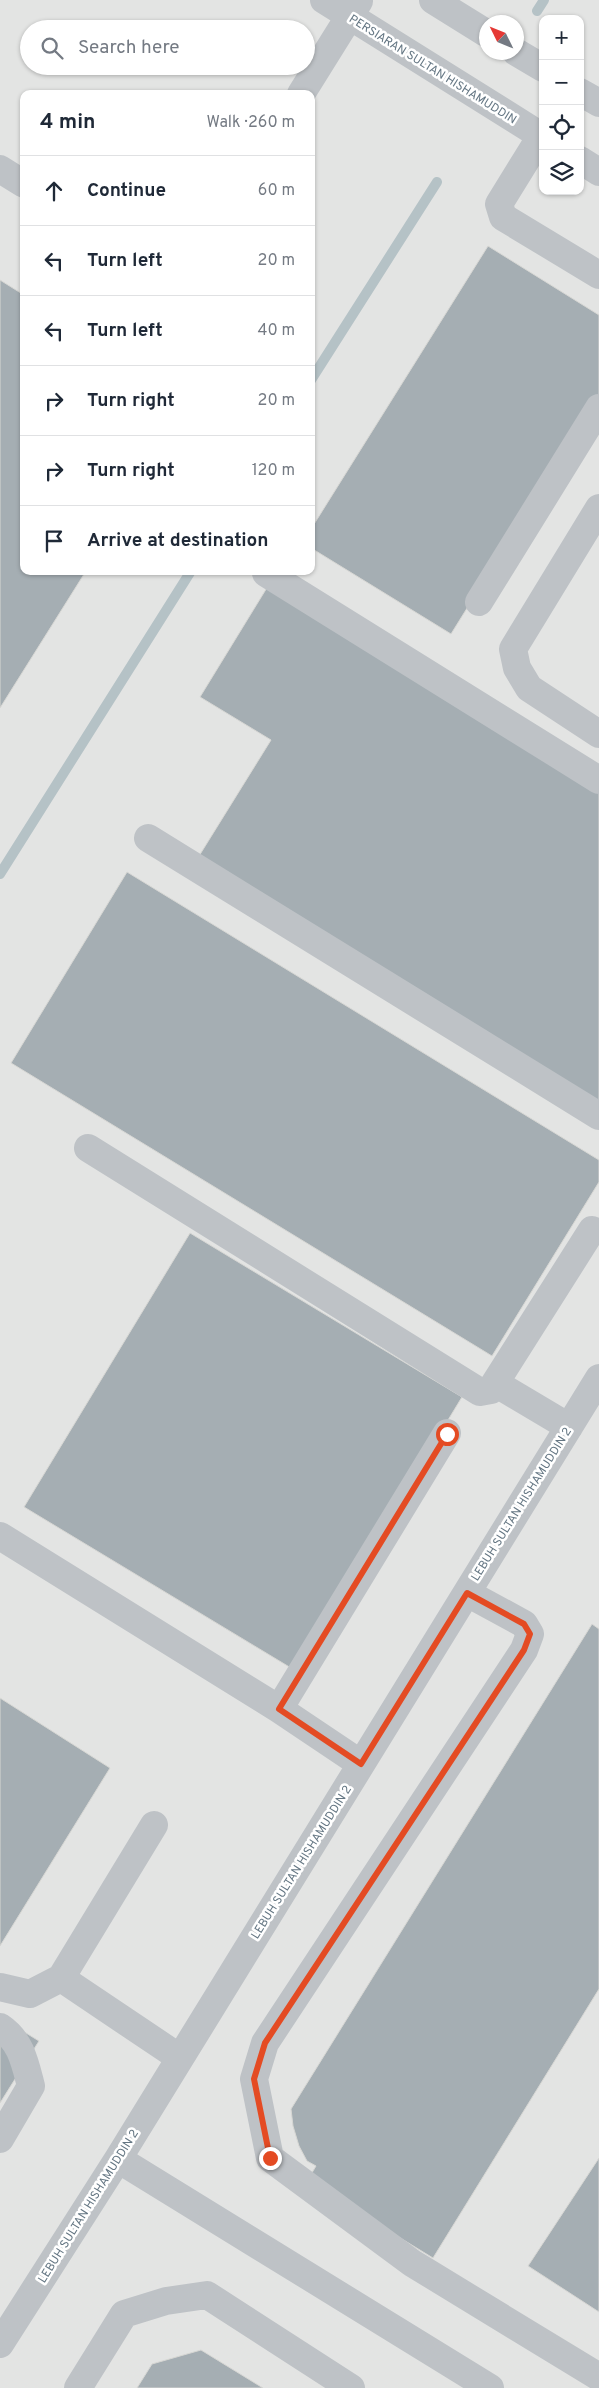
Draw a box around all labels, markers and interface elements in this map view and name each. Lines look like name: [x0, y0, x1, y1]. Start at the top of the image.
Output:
street label: PERSIARAN SULTAN HISHAMUDDIN: [346, 11, 519, 128]
north arrow: [479, 15, 524, 60]
map controls: [539, 15, 584, 195]
button: +: [539, 15, 584, 60]
search box: [20, 20, 315, 75]
icon: search: [38, 34, 66, 62]
text: Search here: [78, 36, 180, 60]
button: −: [539, 60, 584, 105]
button: locate: [539, 105, 584, 150]
text: 4 min: [40, 109, 96, 136]
text: Walk · 260 m: [206, 113, 295, 133]
button: layers: [539, 150, 584, 195]
icon: ahead: [40, 177, 68, 205]
text: Continue: [87, 179, 166, 203]
text: 60 m: [258, 181, 295, 201]
icon: left: [40, 247, 68, 275]
text: Turn left: [87, 249, 163, 273]
text: 20 m: [258, 251, 295, 271]
icon: left: [40, 317, 68, 345]
text: Turn left: [87, 319, 163, 343]
text: 40 m: [257, 321, 295, 341]
icon: right: [40, 387, 68, 415]
text: Turn right: [87, 389, 175, 413]
text: 20 m: [258, 391, 295, 411]
icon: right: [40, 457, 68, 485]
text: Turn right: [87, 459, 175, 483]
text: 120 m: [252, 461, 295, 481]
icon: arrive: [40, 527, 68, 555]
text: Arrive at destination: [87, 529, 268, 553]
route start: [436, 1423, 459, 1446]
street label: LEBUH SULTAN HISHAMUDDIN 2: [468, 1425, 576, 1584]
street label: LEBUH SULTAN HISHAMUDDIN 2: [248, 1783, 356, 1942]
street label: LEBUH SULTAN HISHAMUDDIN 2: [35, 2127, 143, 2286]
route end: [259, 2147, 282, 2170]

